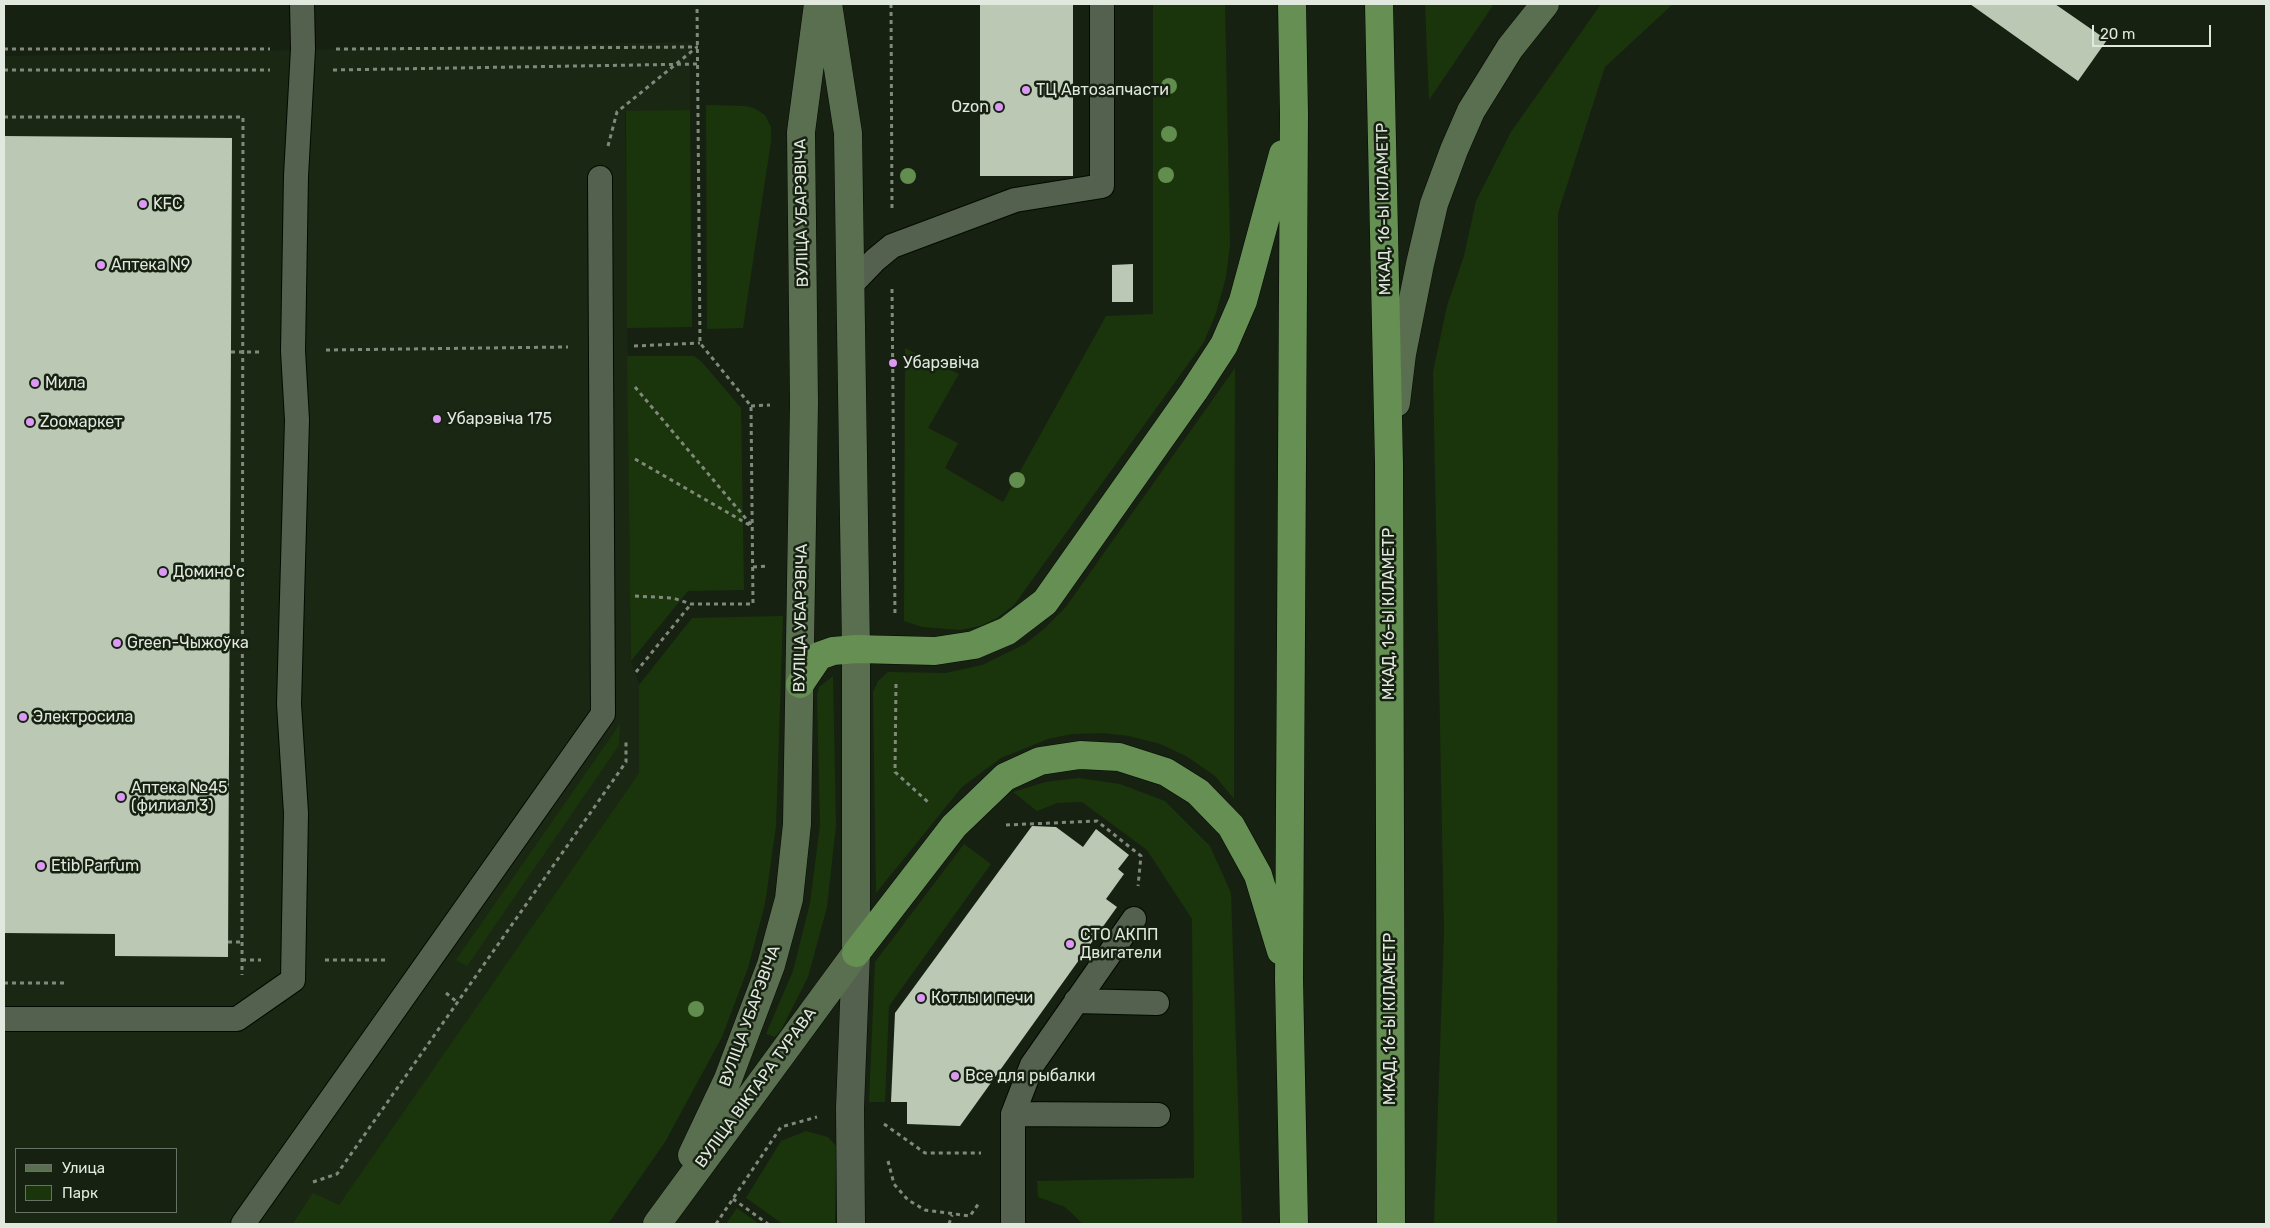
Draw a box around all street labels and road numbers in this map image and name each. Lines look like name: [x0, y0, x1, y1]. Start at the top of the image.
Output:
street label: МКАД, 16-Ы КІЛАМЕТР: [1373, 123, 1395, 295]
street label: ВУЛІЦА УБАРЭВІЧА: [791, 138, 813, 288]
street label: МКАД, 16-Ы КІЛАМЕТР: [1379, 528, 1399, 700]
street label: ВУЛІЦА УБАРЭВІЧА: [790, 543, 812, 693]
street label: МКАД, 16-Ы КІЛАМЕТР: [1380, 933, 1400, 1105]
street label: ВУЛІЦА УБАРЭВІЧА: [716, 943, 784, 1089]
street label: ВУЛІЦА ВІКТАРА ТУРАВА: [692, 1004, 820, 1172]

